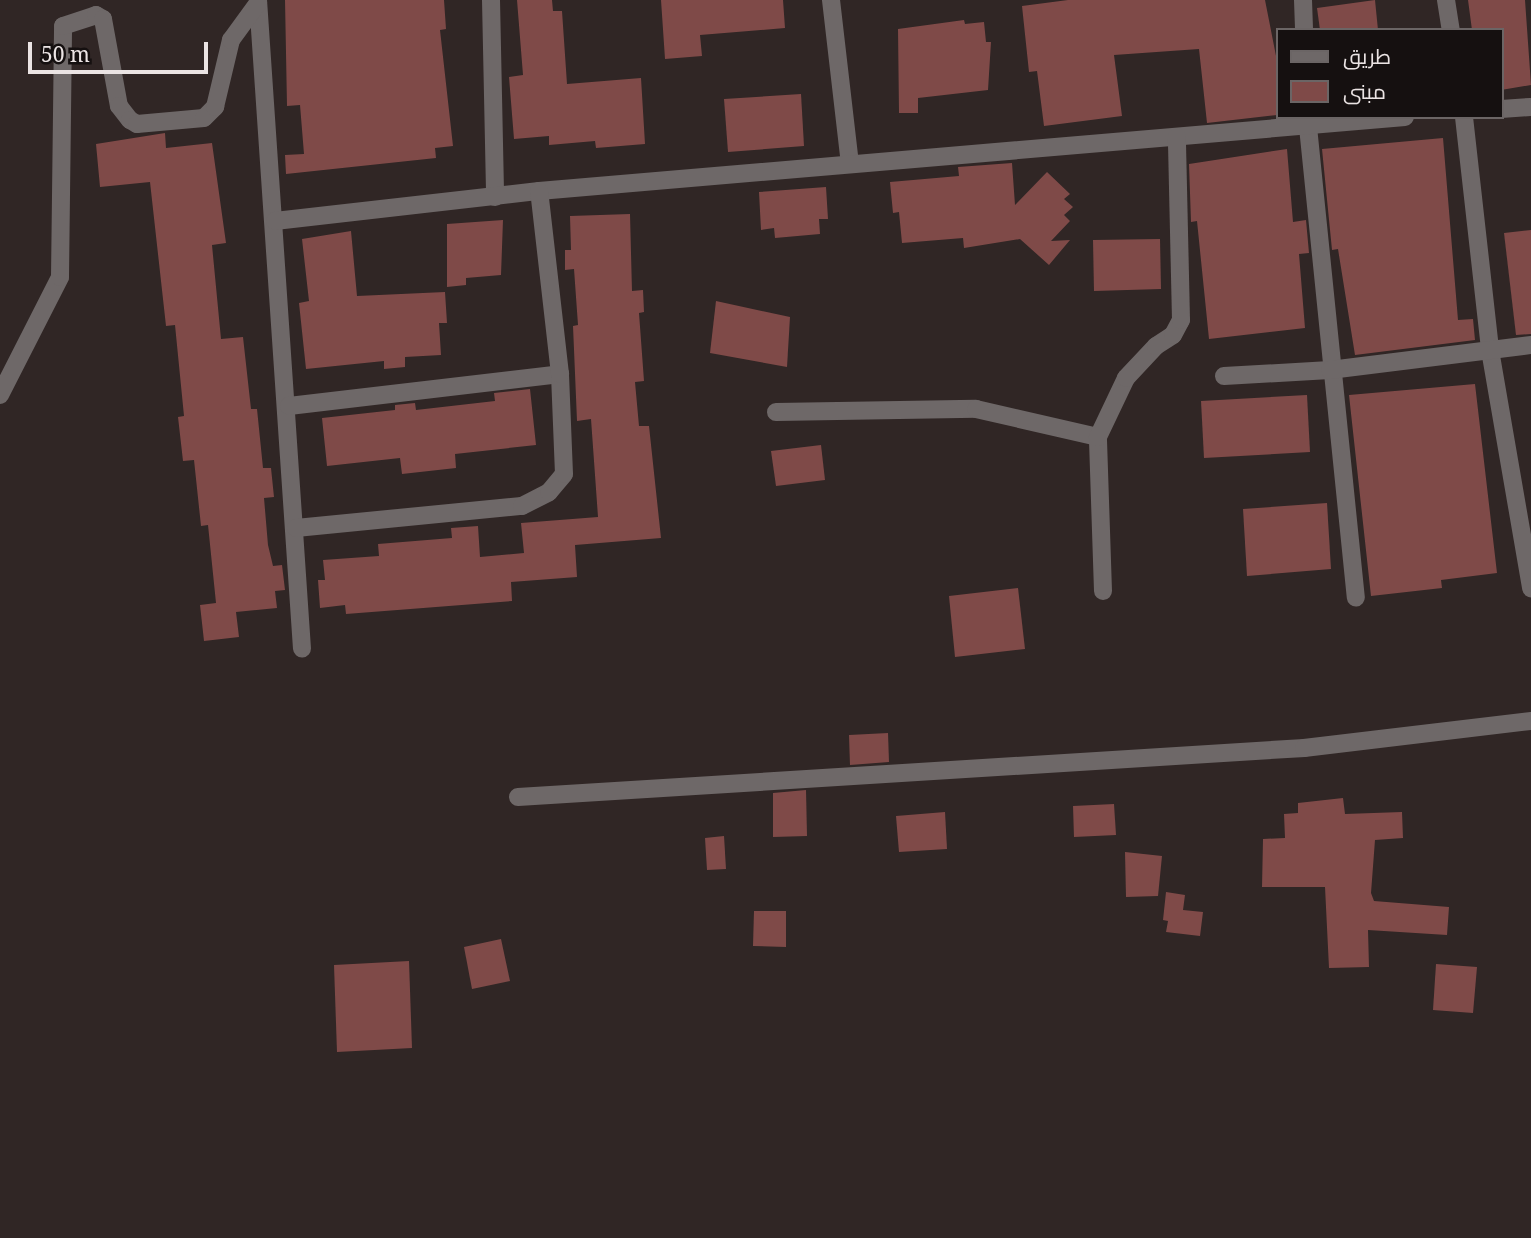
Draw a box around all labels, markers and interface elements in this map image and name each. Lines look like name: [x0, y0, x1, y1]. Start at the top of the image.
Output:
scale bar: [32, 28, 212, 72]
legend: [1276, 28, 1503, 119]
text: 50 m: [41, 40, 90, 68]
text: طريق: [1343, 42, 1391, 70]
text: مبنى: [1343, 77, 1386, 105]

